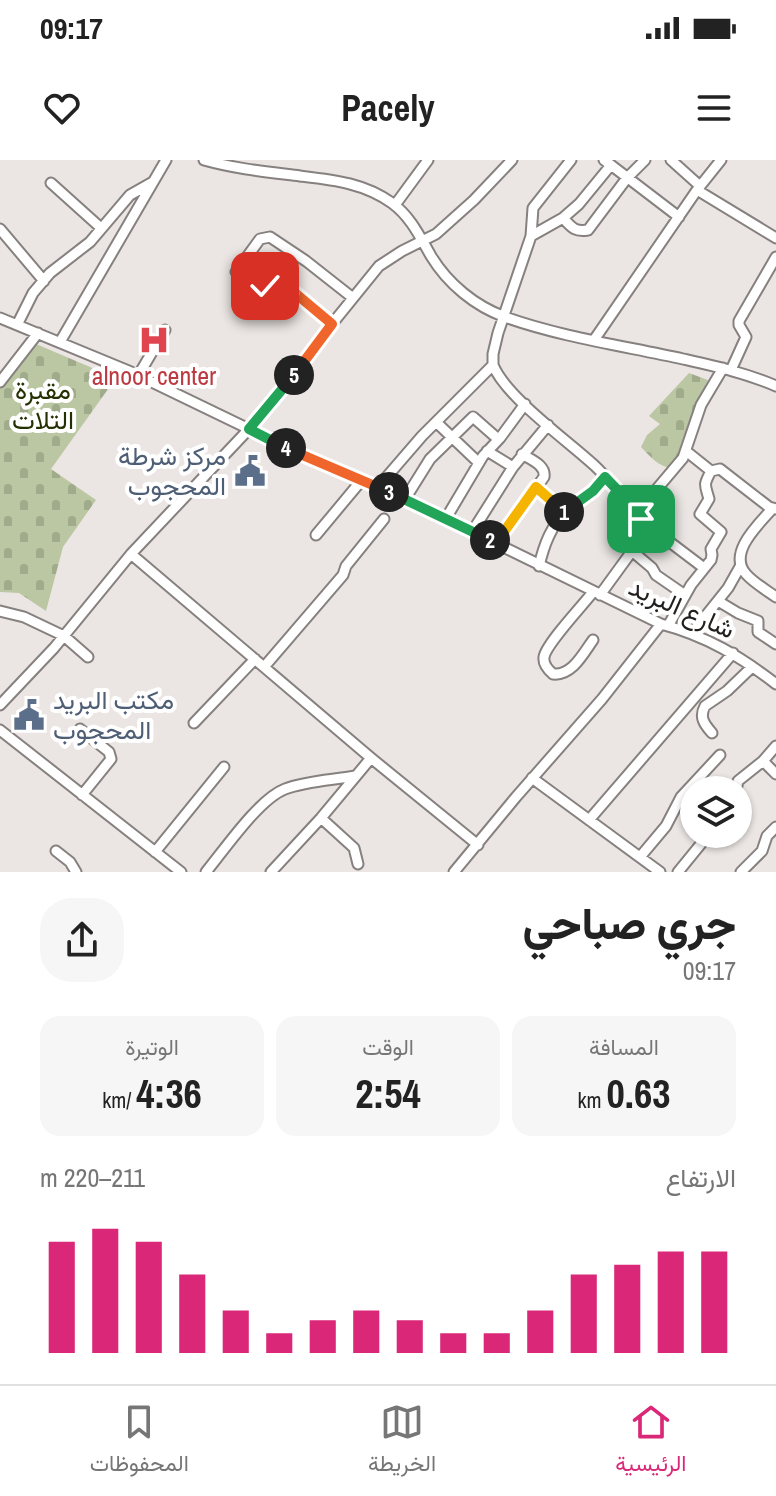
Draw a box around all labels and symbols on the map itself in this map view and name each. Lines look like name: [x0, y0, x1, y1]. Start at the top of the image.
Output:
pin: [231, 252, 299, 320]
hospital icon: alnoor center: [137, 323, 171, 357]
pin: 5: [274, 355, 314, 395]
place label: alnoor center: [92, 358, 216, 393]
park label: مقبرة التلات: [12, 372, 74, 437]
pin: 4: [266, 428, 306, 468]
place label: مركز شرطة المحجوب: [118, 438, 226, 503]
public building icon: مركز شرطة المحجوب: [233, 454, 267, 488]
pin: 3: [369, 472, 409, 512]
pin: [607, 485, 675, 553]
pin: 1: [544, 492, 584, 532]
pin: 2: [470, 520, 510, 560]
street label: شارع البريد: [623, 569, 741, 647]
place label: مكتب البريد المحجوب: [53, 682, 174, 747]
public building icon: مكتب البريد المحجوب: [12, 698, 46, 732]

